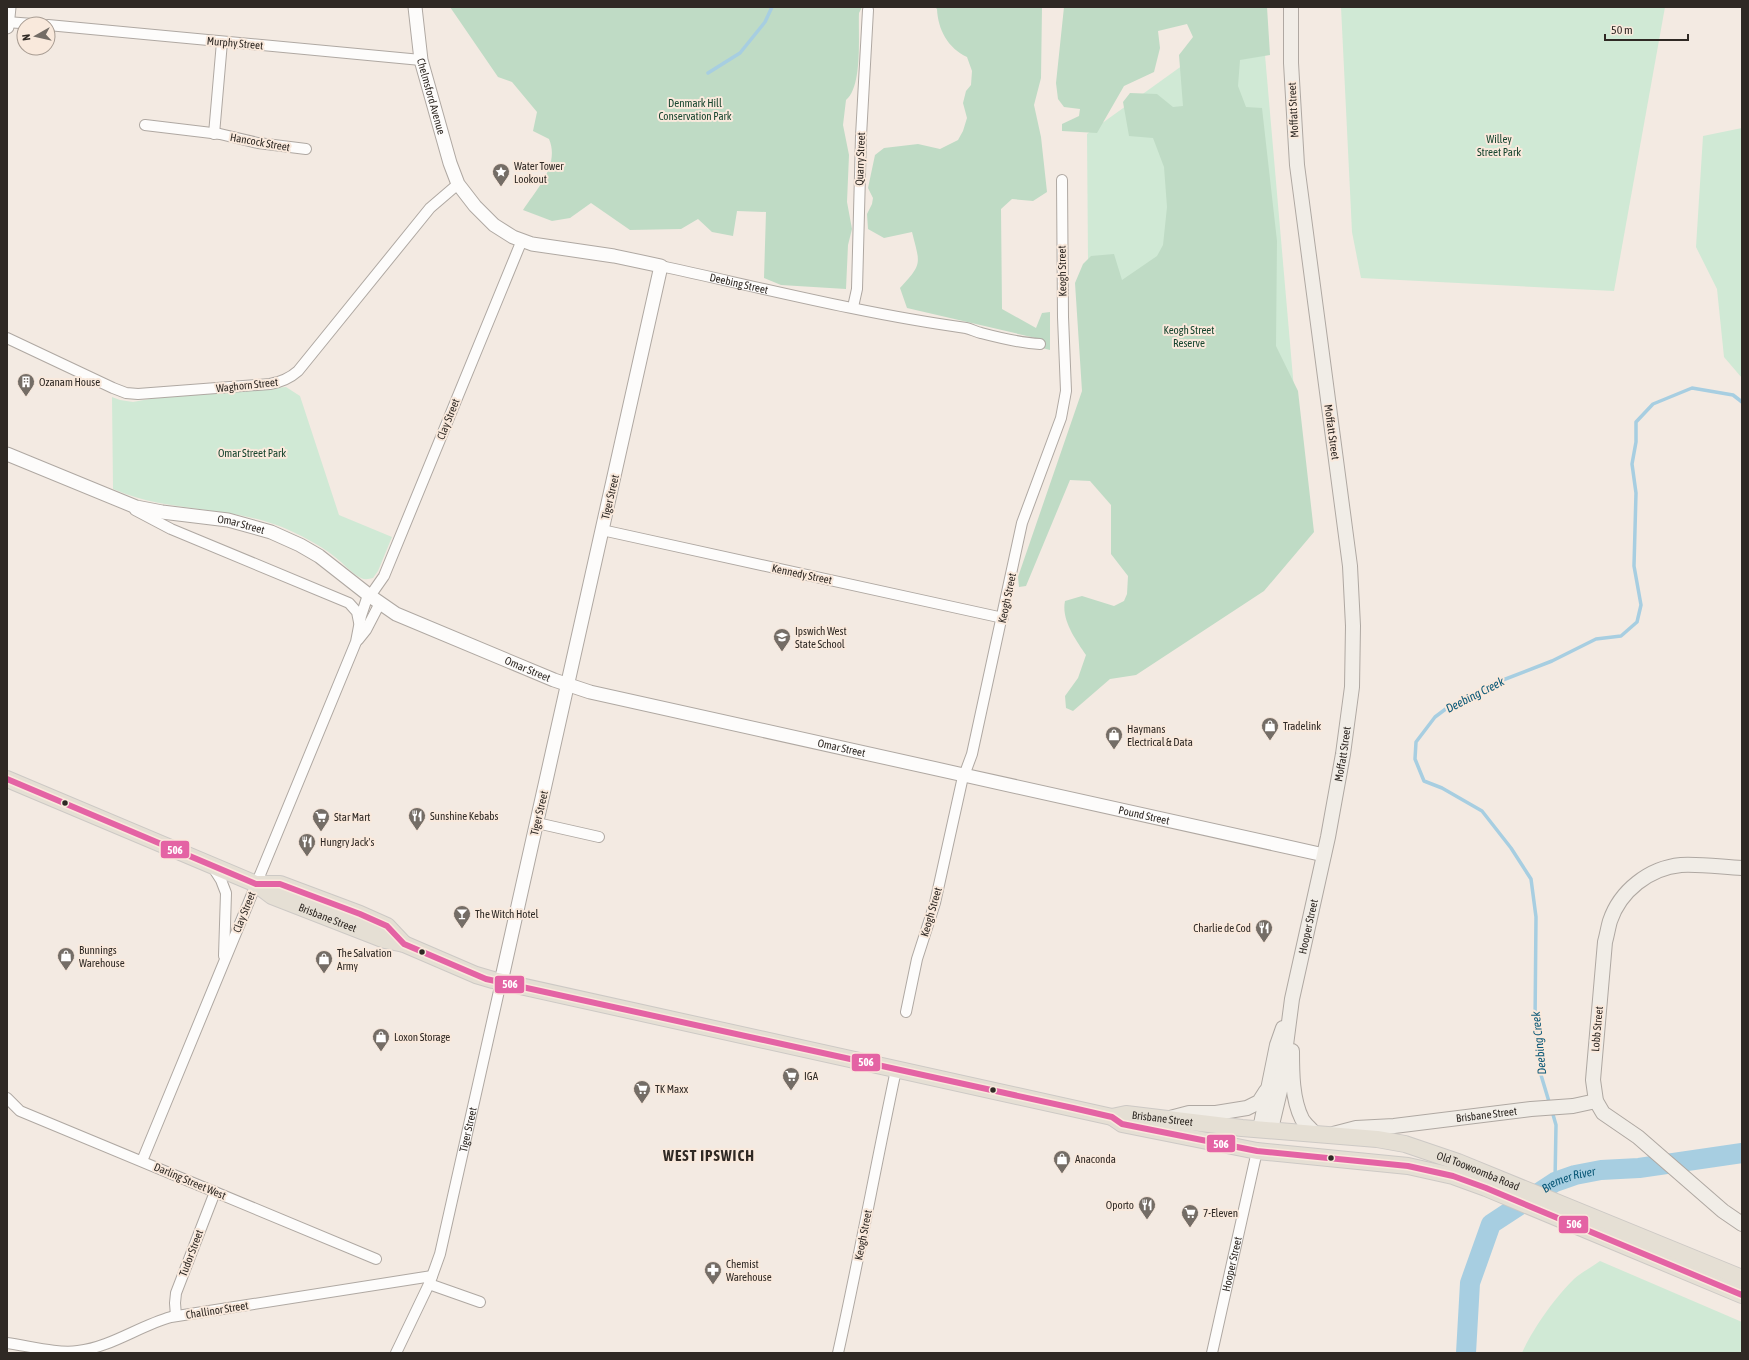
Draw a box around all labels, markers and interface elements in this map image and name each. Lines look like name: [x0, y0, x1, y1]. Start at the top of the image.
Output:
north arrow: [16, 16, 56, 56]
scale bar: [1605, 16, 1688, 42]
text: 50 m: [1611, 23, 1633, 37]
text: N: [20, 33, 32, 41]
street label: Murphy Street: [206, 35, 264, 51]
street label: Chelmsford Avenue: [415, 57, 448, 136]
street label: Moffatt Street: [1286, 82, 1300, 138]
park label: Denmark Hill Conservation Park: [658, 97, 732, 122]
street label: Hancock Street: [229, 131, 291, 153]
street label: Quarry Street: [853, 132, 867, 186]
park label: Willey Street Park: [1477, 133, 1521, 158]
place label: Water Tower Lookout: [514, 160, 564, 185]
place icon: Water Tower Lookout: [491, 162, 511, 187]
street label: Keogh Street: [1056, 245, 1068, 297]
street label: Deebing Street: [709, 271, 769, 296]
park label: Keogh Street Reserve: [1164, 324, 1215, 349]
building icon: Ozanam House: [16, 372, 36, 397]
place label: Ozanam House: [39, 376, 100, 388]
street label: Waghorn Street: [215, 376, 279, 394]
street label: Clay Street: [434, 397, 462, 441]
street label: Moffatt Street: [1322, 404, 1342, 460]
park label: Omar Street Park: [218, 447, 286, 459]
street label: Tiger Street: [599, 473, 621, 521]
street label: Omar Street: [217, 513, 266, 536]
street label: Kennedy Street: [771, 562, 833, 586]
street label: Keogh Street: [996, 572, 1018, 624]
place label: Ipswich West State School: [795, 625, 847, 650]
school or university icon: Ipswich West State School: [772, 627, 792, 652]
street label: Omar Street: [503, 654, 552, 684]
water label: Deebing Creek: [1444, 674, 1507, 716]
shop icon: Tradelink: [1260, 716, 1280, 741]
place label: Tradelink: [1283, 720, 1321, 732]
place label: Haymans Electrical & Data: [1127, 723, 1193, 748]
shop icon: Haymans Electrical & Data: [1104, 725, 1124, 750]
street label: Moffatt Street: [1332, 726, 1353, 783]
street label: Omar Street: [817, 737, 866, 759]
street label: Tiger Street: [528, 789, 550, 837]
unlabelled marker: [60, 798, 70, 808]
street label: Pound Street: [1117, 804, 1171, 827]
restaurant icon: Sunshine Kebabs: [407, 806, 427, 831]
supermarket icon: Star Mart: [311, 807, 331, 832]
place label: Sunshine Kebabs: [430, 810, 499, 822]
place label: Star Mart: [334, 811, 370, 823]
restaurant icon: Hungry Jack's: [297, 832, 317, 857]
place label: Hungry Jack's: [320, 836, 374, 848]
line badge: 506: [160, 840, 190, 859]
text: 506: [167, 844, 183, 856]
street label: Keogh Street: [918, 886, 944, 938]
street label: Clay Street: [230, 890, 258, 934]
street label: Hooper Street: [1296, 898, 1320, 955]
street label: Brisbane Street: [297, 901, 358, 934]
bar icon: The Witch Hotel: [452, 904, 472, 929]
place label: The Witch Hotel: [475, 908, 539, 920]
restaurant icon: Charlie de Cod: [1254, 918, 1274, 943]
place label: Charlie de Cod: [1193, 922, 1251, 934]
place label: Bunnings Warehouse: [79, 944, 125, 969]
shop icon: Bunnings Warehouse: [56, 946, 76, 971]
place label: The Salvation Army: [337, 947, 392, 972]
unlabelled marker: [417, 947, 427, 957]
shop icon: The Salvation Army: [314, 949, 334, 974]
line badge: 506: [494, 975, 525, 994]
text: 506: [502, 978, 518, 990]
street label: Lobb Street: [1589, 1006, 1605, 1052]
water label: Deebing Creek: [1529, 1010, 1549, 1075]
shop icon: Loxon Storage: [371, 1027, 391, 1052]
place label: Loxon Storage: [394, 1031, 450, 1043]
line badge: 506: [851, 1053, 881, 1072]
text: 506: [858, 1056, 874, 1068]
supermarket icon: IGA: [781, 1066, 801, 1091]
place label: IGA: [804, 1070, 819, 1082]
supermarket icon: TK Maxx: [632, 1079, 652, 1104]
place label: TK Maxx: [655, 1083, 689, 1095]
unlabelled marker: [988, 1085, 998, 1095]
street label: Brisbane Street: [1455, 1105, 1518, 1124]
street label: Tiger Street: [457, 1106, 479, 1153]
street label: Brisbane Street: [1131, 1109, 1194, 1128]
line badge: 506: [1206, 1134, 1236, 1153]
text: 506: [1213, 1138, 1229, 1150]
district label: WEST IPSWICH: [662, 1147, 755, 1164]
shop icon: Anaconda: [1052, 1149, 1072, 1174]
street label: Old Toowoomba Road: [1435, 1149, 1521, 1193]
place label: Anaconda: [1075, 1153, 1116, 1165]
unlabelled marker: [1326, 1153, 1336, 1163]
street label: Darling Street West: [152, 1160, 228, 1202]
water label: Bremer River: [1539, 1164, 1597, 1196]
restaurant icon: Oporto: [1137, 1195, 1157, 1220]
place label: Oporto: [1106, 1199, 1134, 1211]
supermarket icon: 7-Eleven: [1180, 1203, 1200, 1228]
place label: 7-Eleven: [1203, 1207, 1238, 1219]
street label: Keogh Street: [852, 1209, 874, 1261]
line badge: 506: [1558, 1215, 1589, 1234]
text: 506: [1566, 1218, 1582, 1230]
street label: Tudor Street: [177, 1228, 205, 1278]
street label: Hooper Street: [1220, 1236, 1244, 1293]
place label: Chemist Warehouse: [726, 1258, 772, 1283]
pharmacy icon: Chemist Warehouse: [703, 1260, 723, 1285]
street label: Challinor Street: [185, 1299, 249, 1321]

